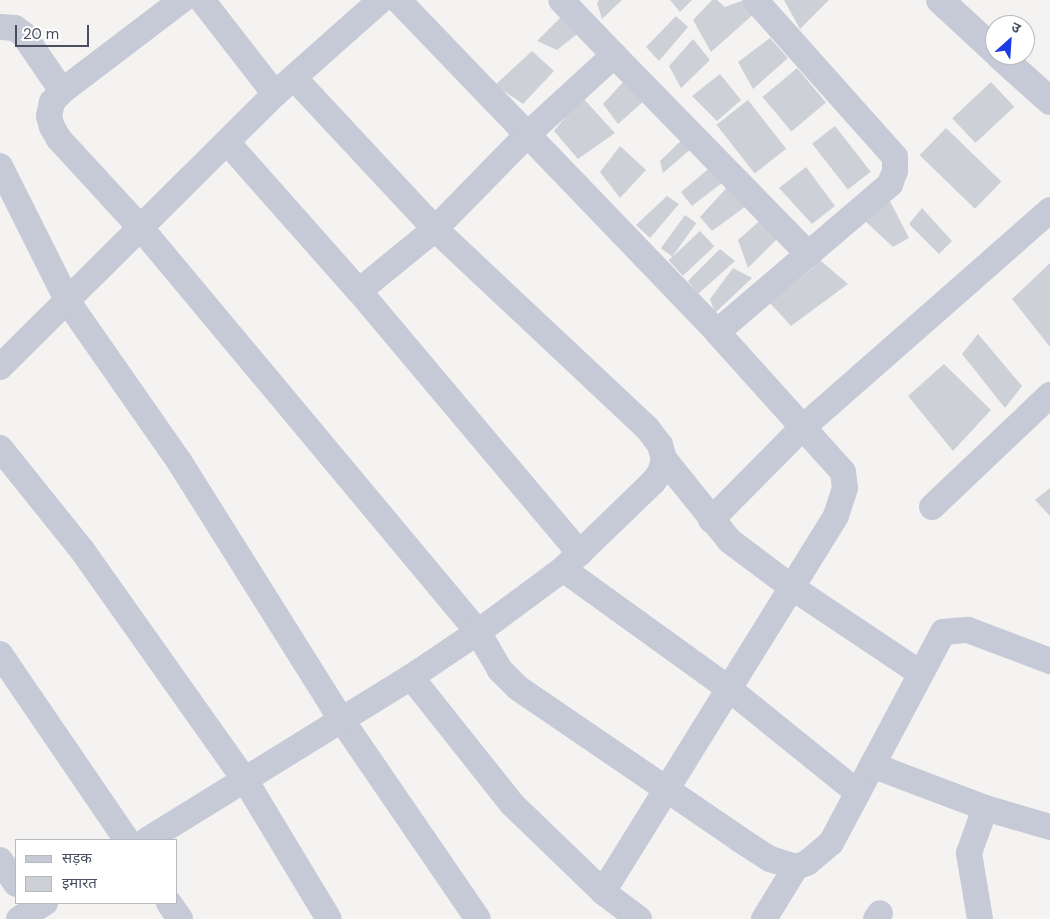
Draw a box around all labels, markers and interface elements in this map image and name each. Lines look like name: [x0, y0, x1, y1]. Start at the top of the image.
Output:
scale bar: [18, 15, 91, 47]
north arrow: [985, 15, 1035, 65]
text: उ: [1008, 18, 1024, 37]
text: 20 m: [23, 24, 59, 44]
legend: [15, 839, 178, 904]
text: सड़क: [62, 848, 92, 868]
text: इमारत: [62, 873, 97, 893]

